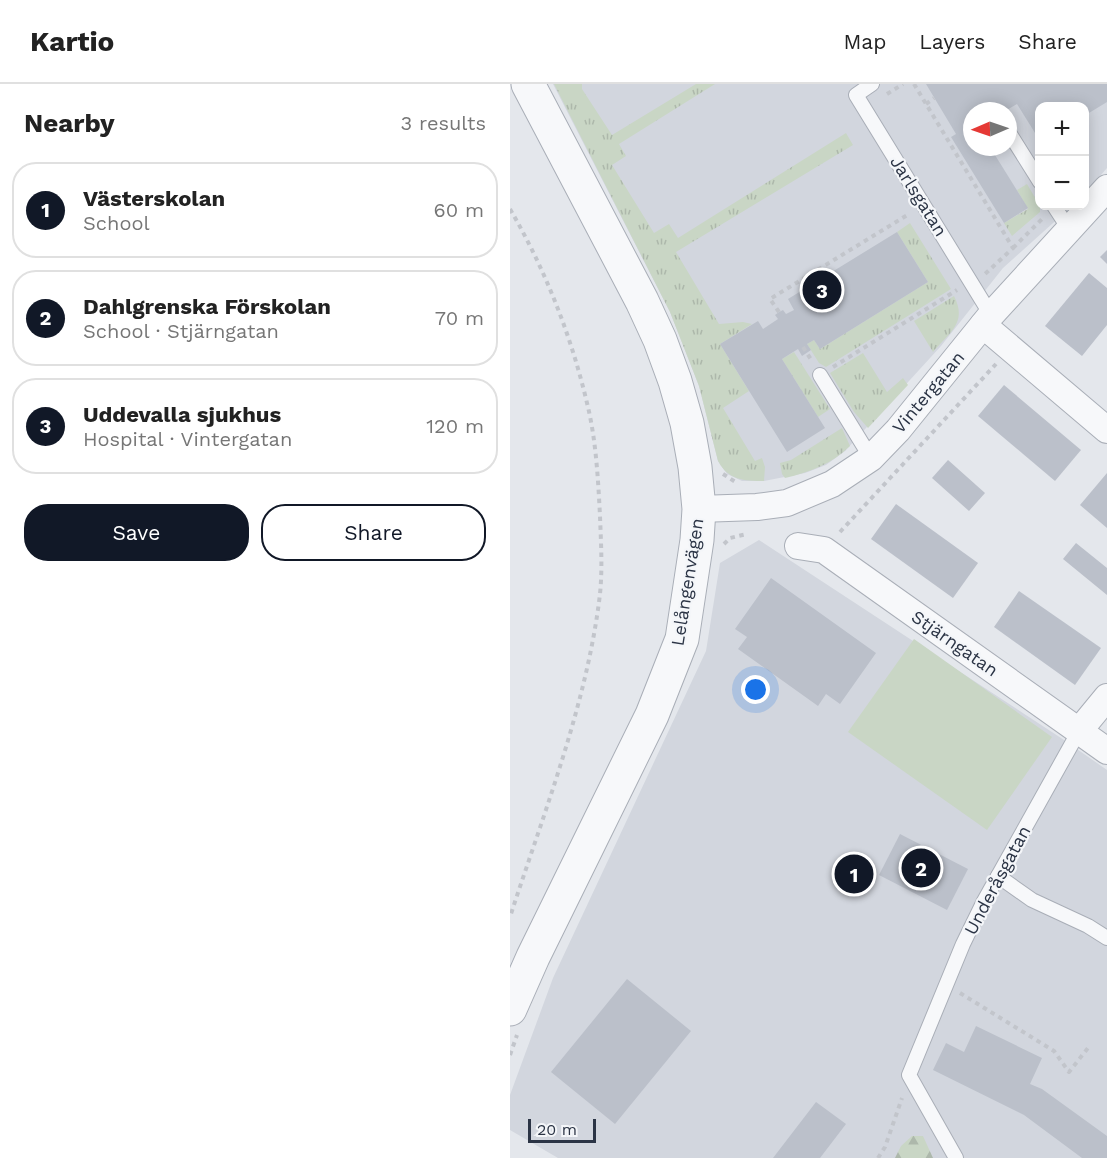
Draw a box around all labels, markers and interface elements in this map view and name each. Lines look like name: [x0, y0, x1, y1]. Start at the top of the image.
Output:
text: Kartio: [30, 25, 114, 58]
text: Map: [843, 29, 886, 54]
text: Layers: [919, 29, 985, 54]
text: Share: [1018, 29, 1077, 54]
north arrow: [963, 102, 1017, 156]
map controls: [1035, 102, 1089, 210]
button: +: [1035, 102, 1089, 156]
text: Nearby: [24, 108, 115, 138]
text: 3 results: [401, 111, 486, 135]
street label: Jarlsgatan: [886, 152, 952, 240]
button: −: [1035, 156, 1089, 210]
text: Västerskolan: [83, 186, 225, 211]
text: 1: [41, 198, 50, 222]
text: 60 m: [434, 198, 484, 222]
text: School: [83, 211, 150, 235]
pin: 3: [802, 268, 842, 312]
text: Dahlgrenska Förskolan: [83, 294, 331, 319]
text: 2: [40, 306, 51, 330]
text: 70 m: [435, 306, 484, 330]
text: School · Stjärngatan: [83, 319, 279, 343]
street label: Vintergatan: [888, 347, 968, 437]
text: Uddevalla sjukhus: [83, 402, 281, 427]
text: 3: [40, 414, 51, 438]
text: 120 m: [426, 414, 484, 438]
text: Hospital · Vintergatan: [83, 427, 292, 451]
button: Save: [24, 504, 249, 561]
button: Share: [261, 504, 486, 561]
street label: Lelångenvägen: [667, 517, 707, 647]
street label: Stjärngatan: [908, 605, 1002, 681]
your location: [741, 675, 770, 704]
street label: Underåsgatan: [959, 822, 1035, 938]
pin: 2: [902, 846, 940, 890]
pin: 1: [834, 852, 874, 896]
scale bar: [528, 1116, 596, 1144]
text: 20 m: [537, 1120, 577, 1139]

